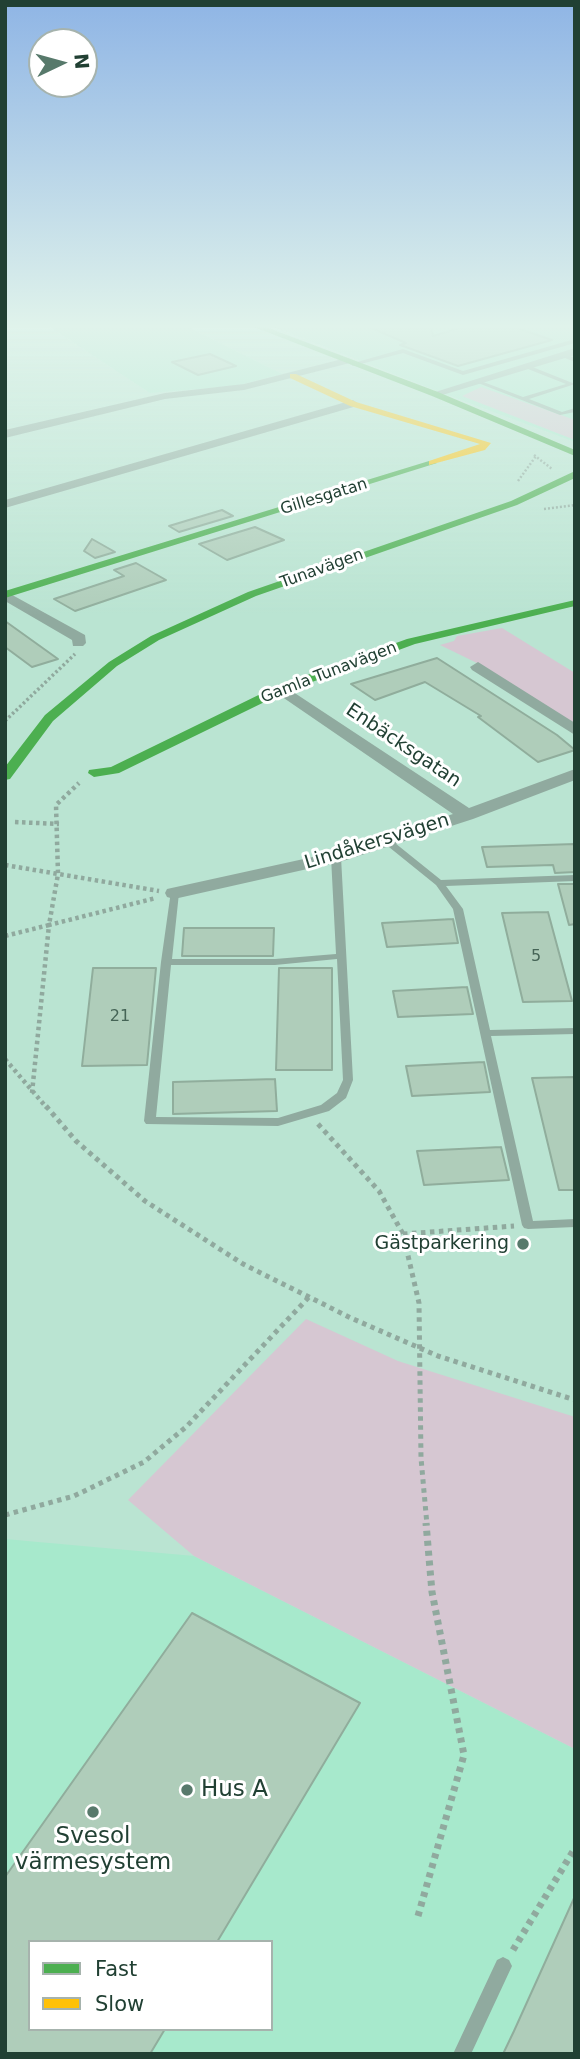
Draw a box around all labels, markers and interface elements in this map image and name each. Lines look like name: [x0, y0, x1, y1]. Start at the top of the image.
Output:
north arrow: [28, 28, 98, 98]
text: N: [70, 52, 94, 70]
street label: Gillesgatan: [278, 475, 370, 519]
street label: Tunavägen: [278, 545, 366, 593]
street label: Gamla Tunavägen: [258, 638, 400, 708]
street label: Enbäcksgatan: [341, 699, 465, 793]
street label: Lindåkersvägen: [302, 809, 452, 875]
house number: 5: [531, 947, 541, 967]
house number: 21: [110, 1007, 130, 1027]
place label: Gästparkering: [375, 1233, 509, 1255]
marker: Gästparkering: [515, 1236, 531, 1252]
place label: Hus A: [201, 1776, 268, 1804]
marker: Hus A: [179, 1782, 195, 1798]
marker: Svesol värmesystem: [85, 1804, 101, 1820]
place label: Svesol värmesystem: [15, 1823, 171, 1877]
legend: [28, 1940, 273, 2031]
text: Fast: [95, 1957, 137, 1981]
text: Slow: [95, 1992, 144, 2016]

